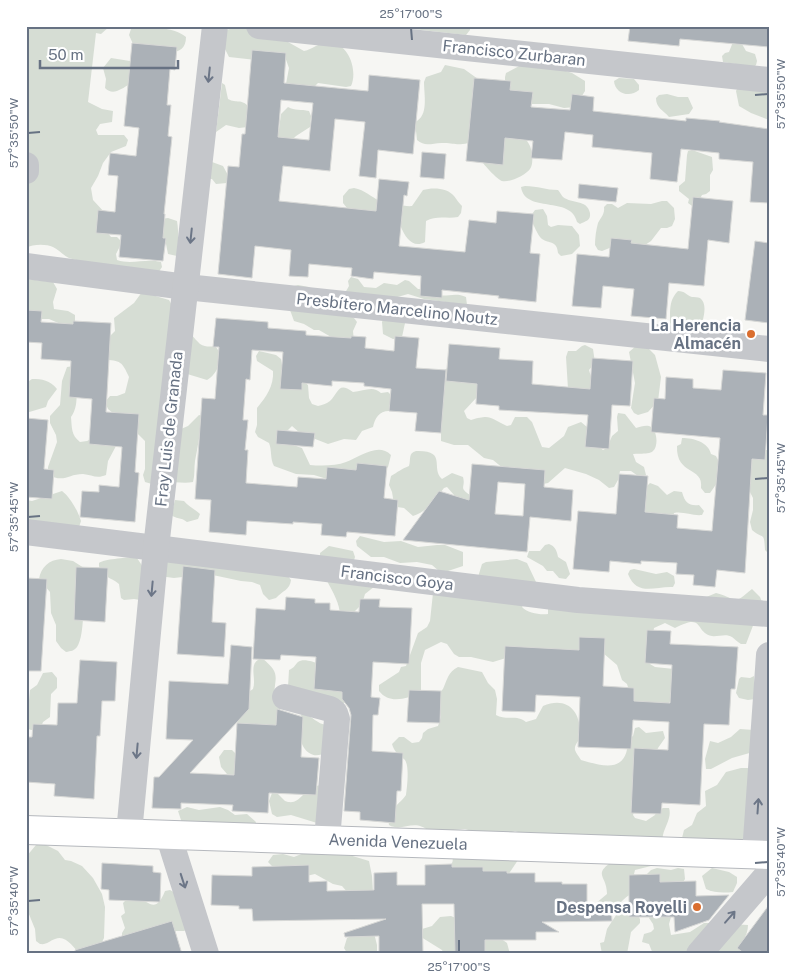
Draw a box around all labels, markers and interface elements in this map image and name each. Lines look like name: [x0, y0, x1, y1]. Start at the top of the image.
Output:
text: 25°17'00"S: [379, 7, 443, 21]
street label: Francisco Zurbaran: [442, 36, 586, 70]
scale bar: [40, 38, 178, 70]
text: 50 m: [48, 46, 83, 63]
text: 57°35'50"W: [774, 58, 788, 129]
one-way arrow: [204, 66, 214, 82]
text: 57°35'50"W: [7, 97, 21, 168]
one-way arrow: [186, 228, 196, 244]
street label: Presbítero Marcelino Noutz: [295, 289, 499, 329]
place label: La Herencia Almacén: [651, 316, 741, 353]
marker: La Herencia Almacén: [745, 328, 757, 340]
street label: Fray Luis de Granada: [151, 350, 187, 508]
text: 57°35'45"W: [774, 442, 788, 513]
text: 57°35'45"W: [7, 481, 21, 552]
street label: Francisco Goya: [339, 562, 455, 594]
one-way arrow: [147, 581, 157, 597]
one-way arrow: [132, 743, 142, 759]
one-way arrow: [753, 798, 763, 814]
text: 57°35'40"W: [774, 826, 788, 897]
street label: Avenida Venezuela: [328, 830, 468, 854]
text: 57°35'40"W: [7, 865, 21, 936]
one-way arrow: [179, 872, 188, 888]
place label: Despensa Royelli: [556, 898, 687, 917]
marker: Despensa Royelli: [691, 901, 703, 913]
one-way arrow: [725, 911, 736, 924]
text: 25°17'00"S: [427, 960, 491, 974]

